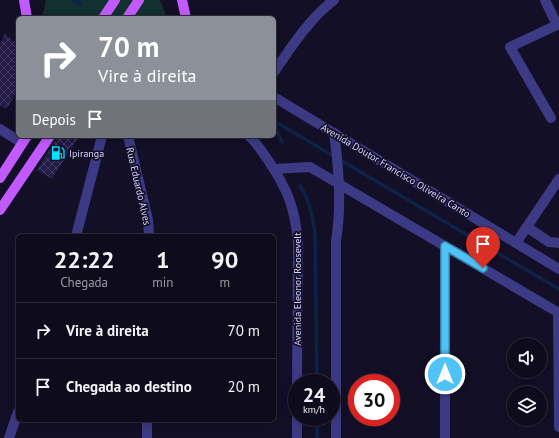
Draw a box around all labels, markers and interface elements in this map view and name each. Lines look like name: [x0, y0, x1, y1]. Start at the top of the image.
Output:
text: 70 m: [98, 28, 159, 65]
icon: right: [32, 32, 84, 84]
text: Vire à direita: [98, 64, 196, 87]
icon: arrive: [84, 108, 106, 130]
text: Depois: [32, 110, 76, 129]
street label: Avenida Doutor Francisco Oliveira Canto: [319, 121, 473, 220]
fuel station icon: Ipiranga: [50, 145, 66, 161]
street label: Rua Eduardo Alves: [123, 146, 154, 226]
place label: Ipiranga: [69, 147, 104, 160]
pin: [466, 227, 500, 268]
street label: Avenida Eleonor Roosevelt: [291, 232, 304, 346]
icon: arrive: [472, 233, 494, 255]
text: 22:22: [54, 244, 115, 275]
text: 1: [156, 244, 170, 275]
text: 90: [211, 244, 238, 275]
text: Chegada: [60, 274, 108, 291]
text: min: [152, 274, 173, 291]
text: m: [219, 274, 230, 291]
icon: right: [32, 320, 54, 342]
text: Vire à direita: [66, 321, 149, 340]
text: 70 m: [227, 321, 260, 340]
map controls: [507, 338, 547, 426]
button: sound: [507, 338, 547, 378]
position arrow: [424, 353, 466, 395]
speed limit sign: 30: [348, 374, 400, 426]
icon: arrive: [32, 376, 54, 398]
text: Chegada ao destino: [66, 377, 192, 396]
text: 20 m: [227, 377, 260, 396]
text: 24: [303, 382, 325, 408]
button: layers: [507, 386, 547, 426]
text: km/h: [303, 403, 325, 416]

